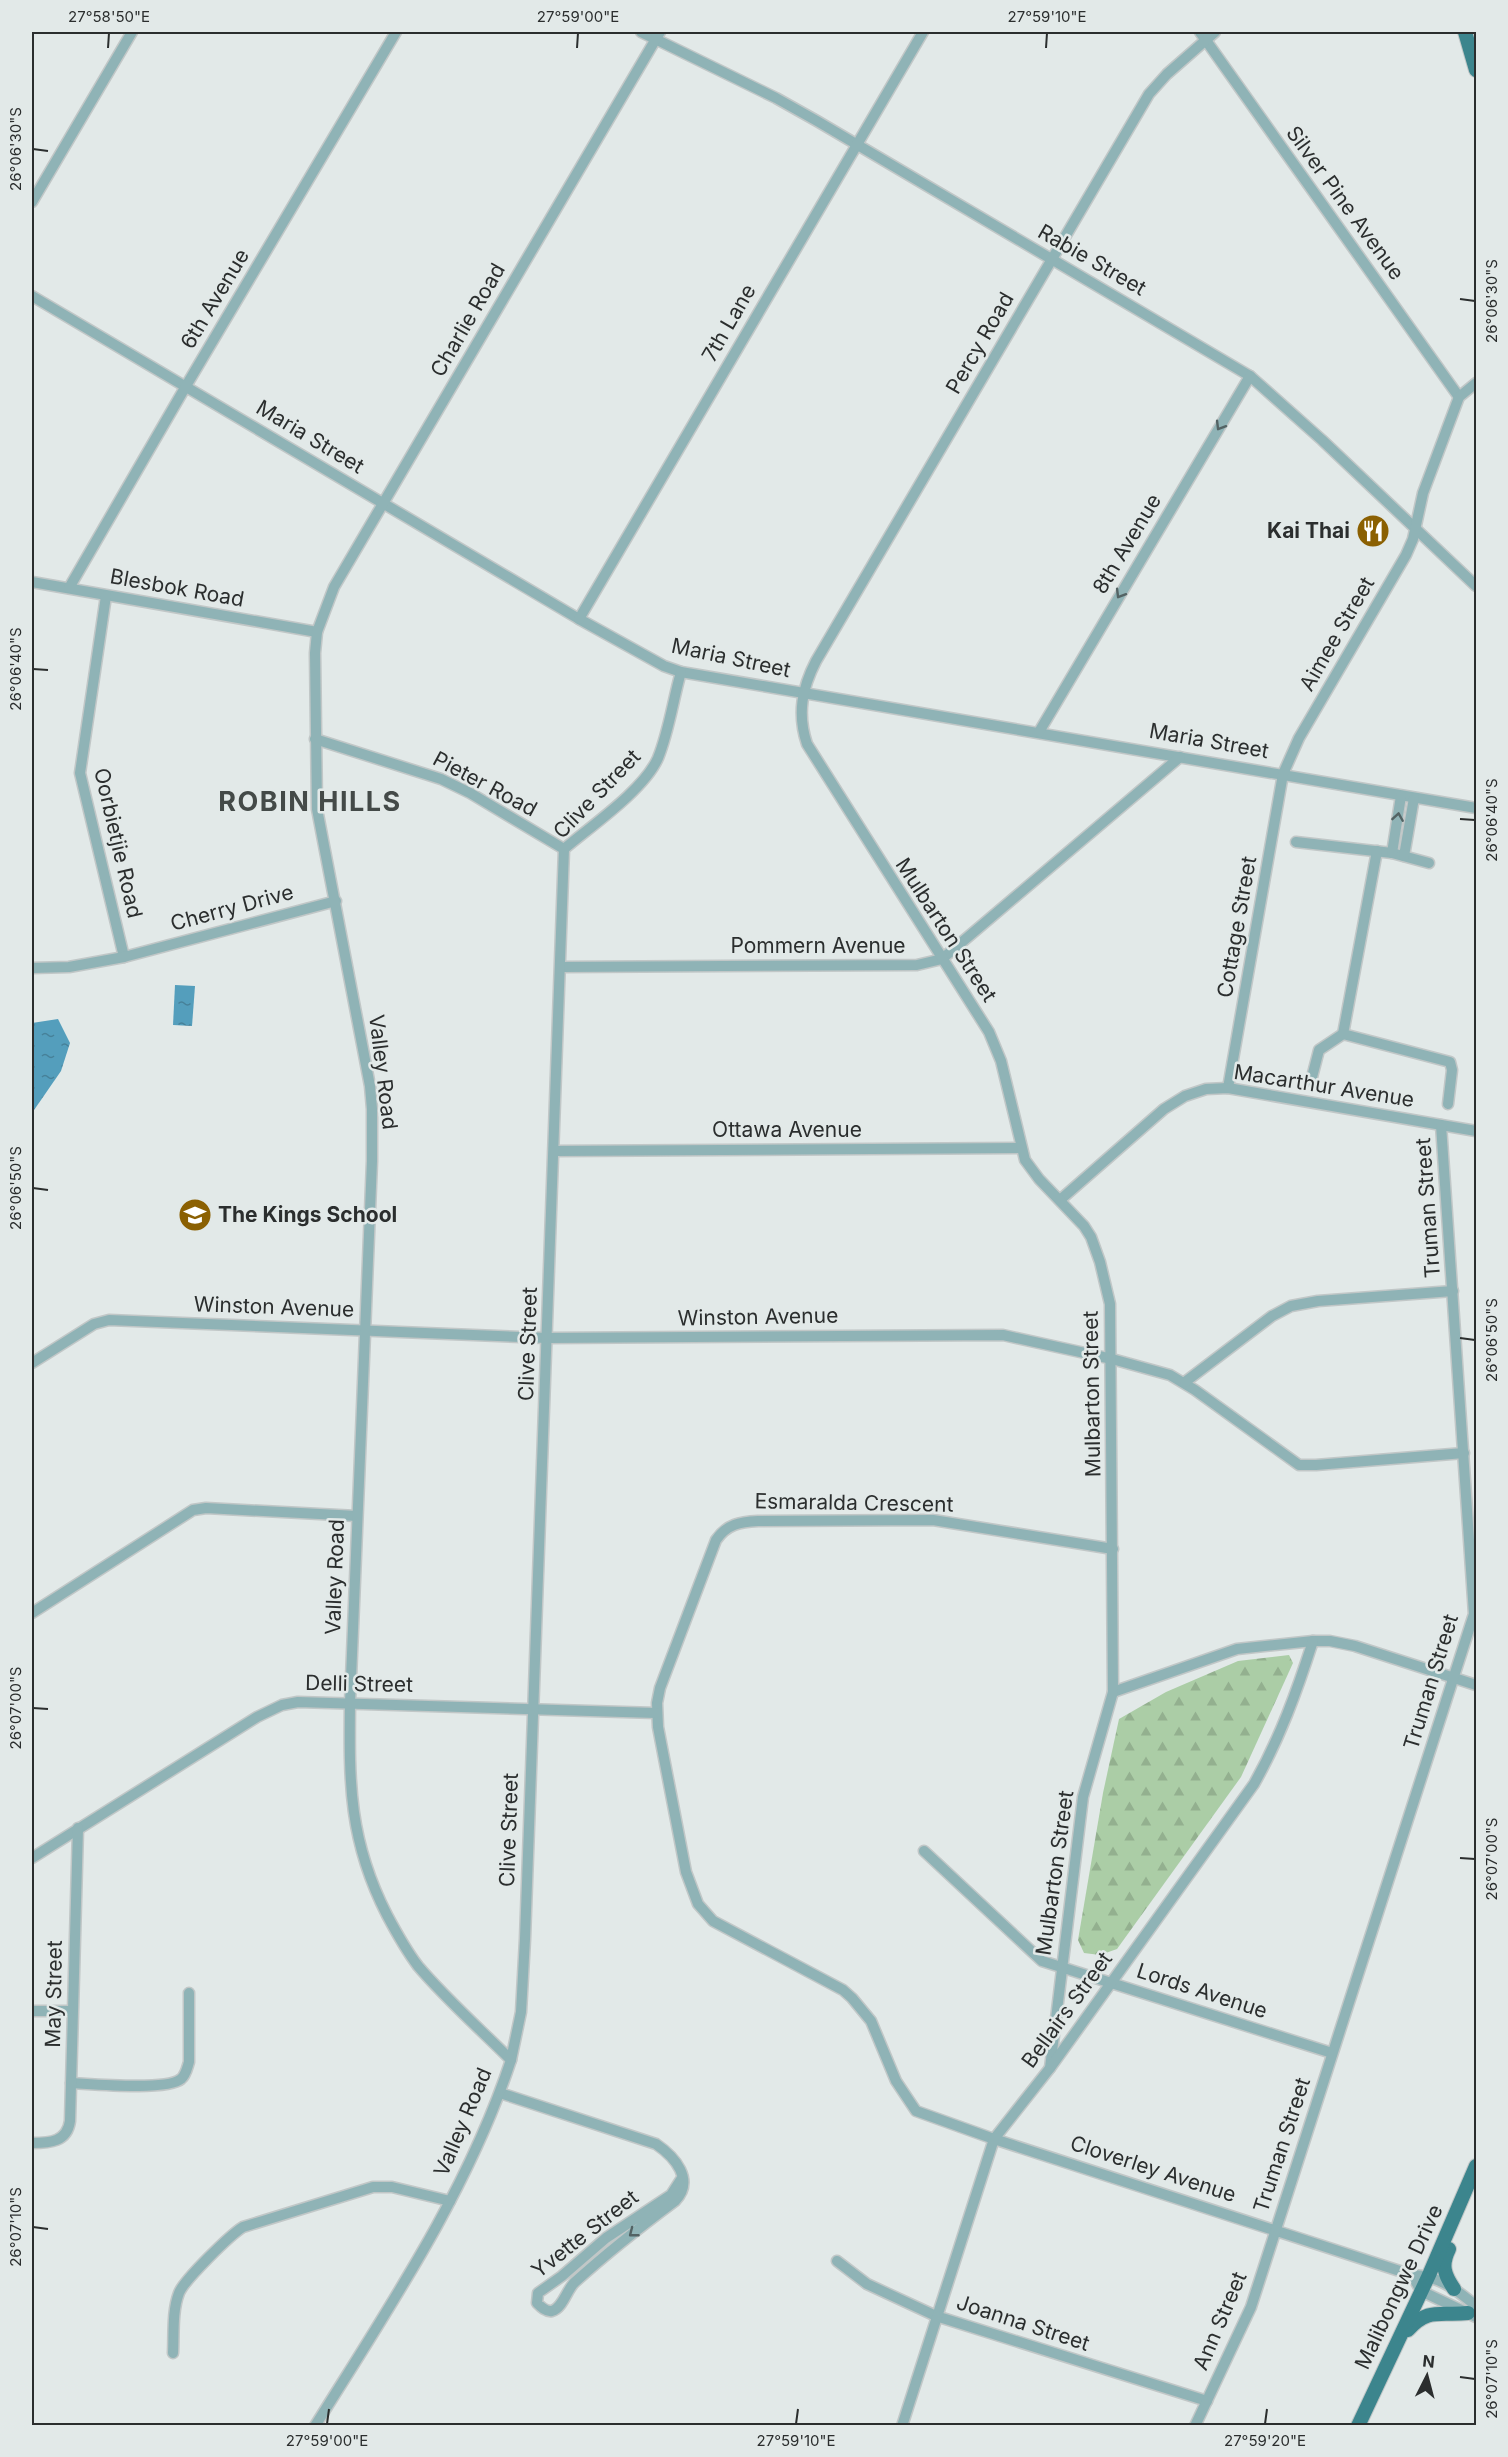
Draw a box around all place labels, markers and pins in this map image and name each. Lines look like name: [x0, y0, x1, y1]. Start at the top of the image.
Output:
restaurant icon: Kai Thai: [1355, 513, 1391, 549]
place label: Kai Thai: [1267, 518, 1350, 543]
school or university icon: The Kings School: [177, 1197, 213, 1233]
place label: The Kings School: [218, 1202, 397, 1227]

